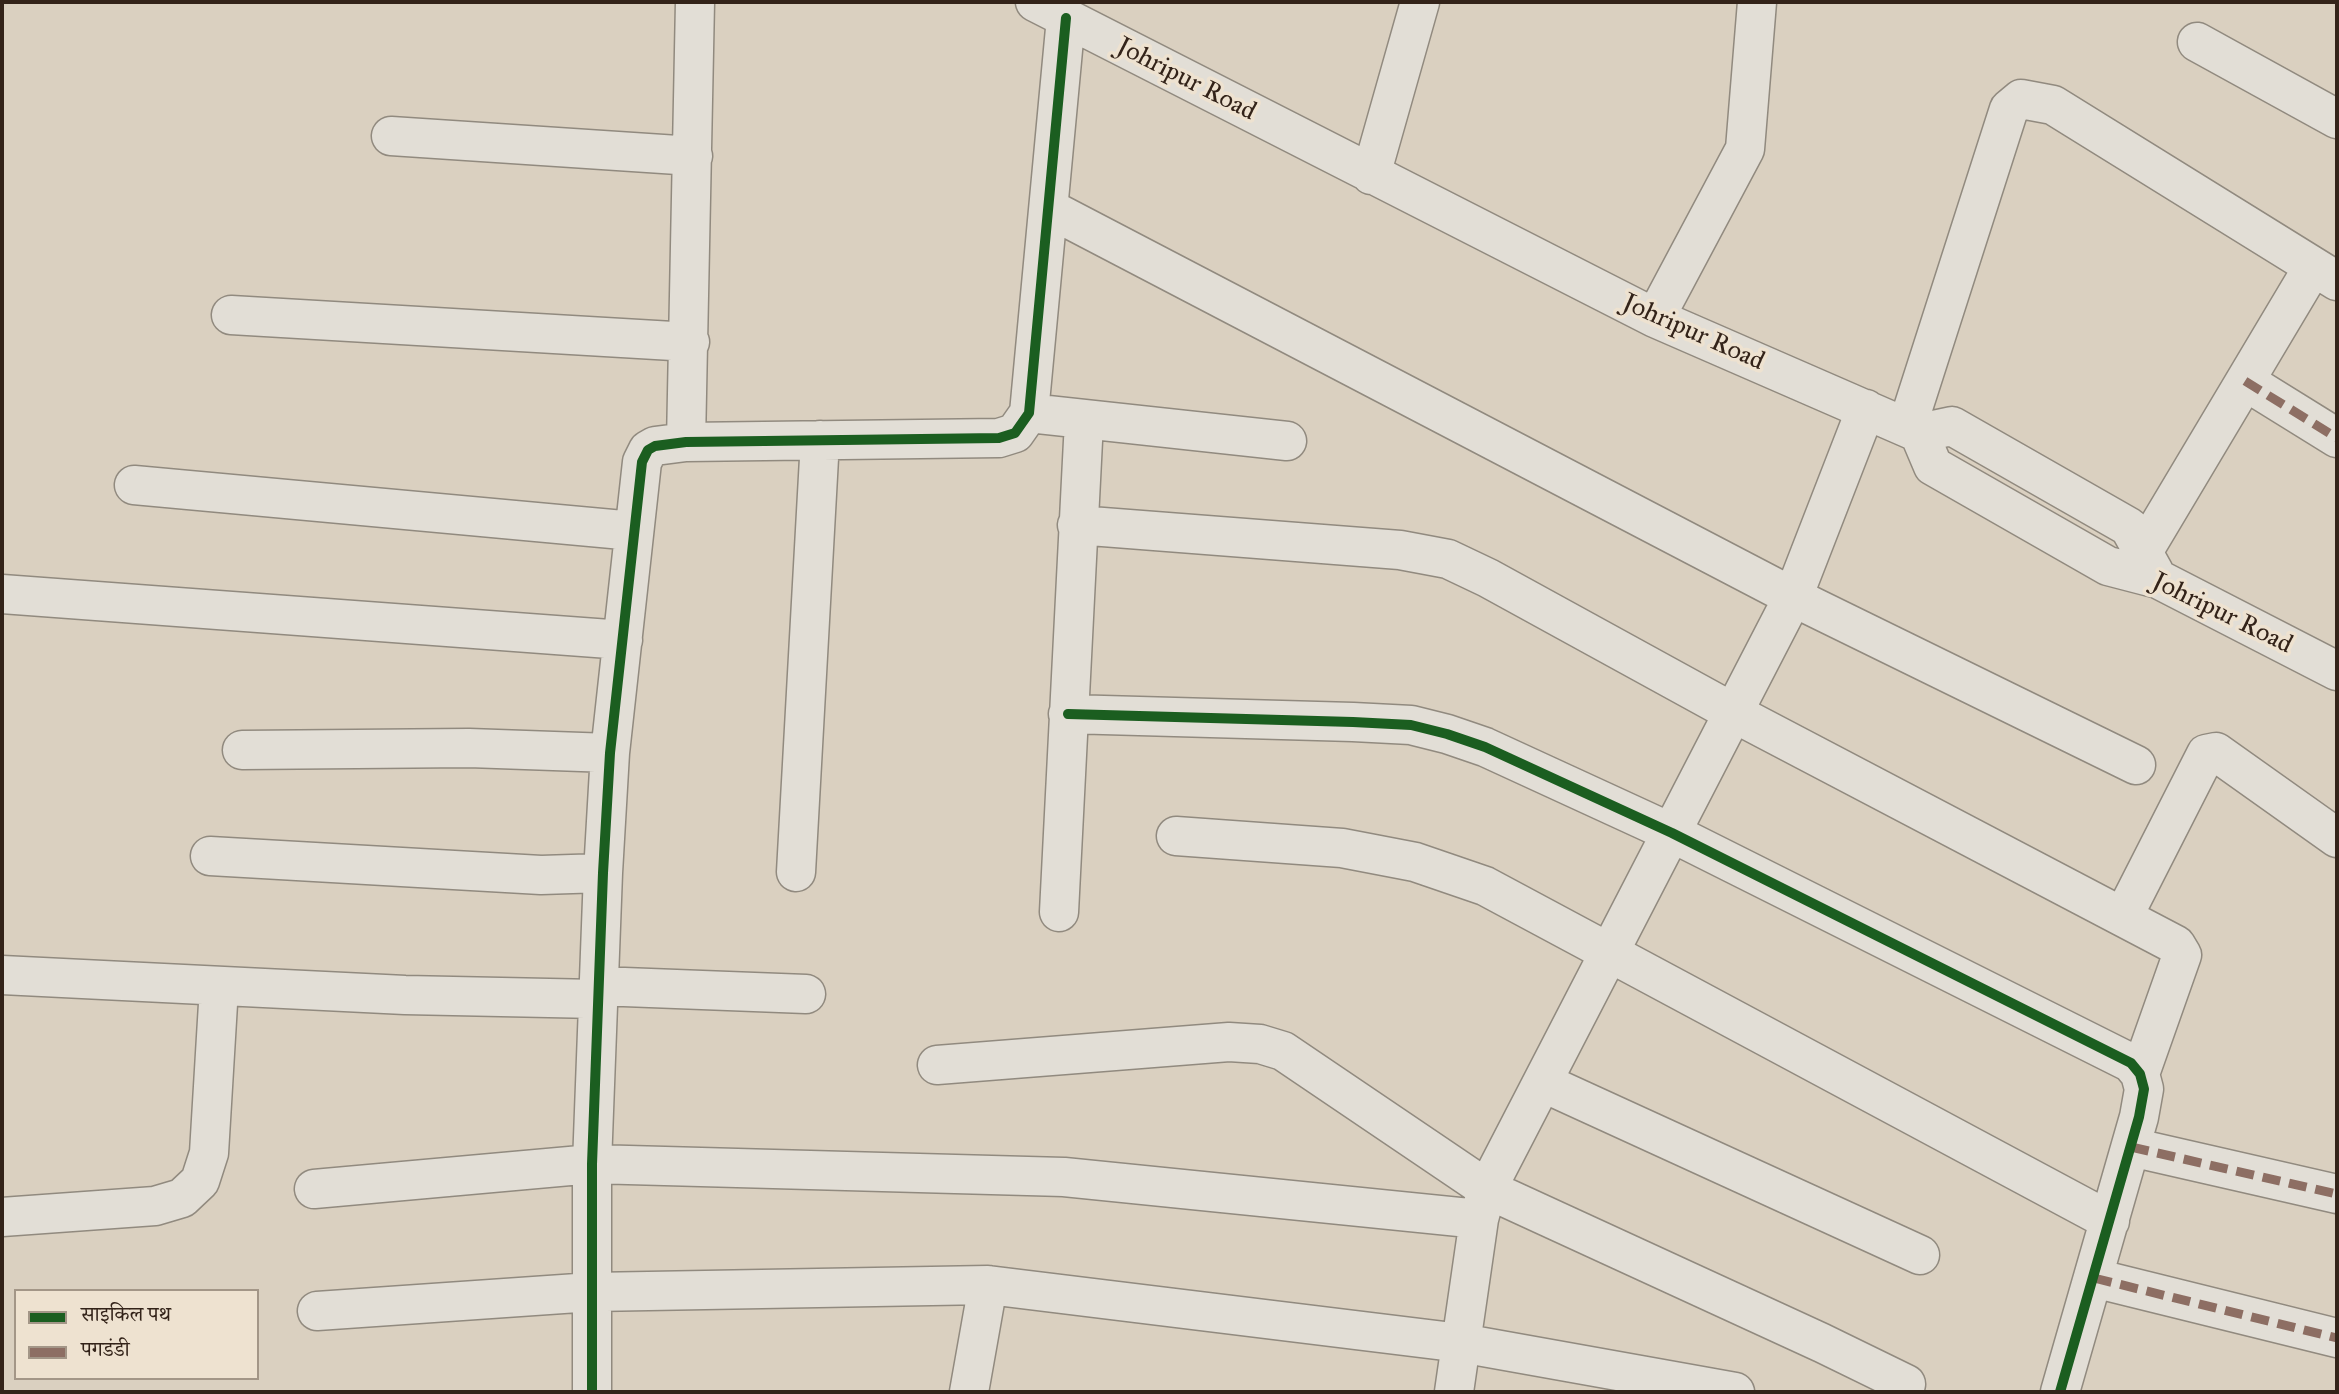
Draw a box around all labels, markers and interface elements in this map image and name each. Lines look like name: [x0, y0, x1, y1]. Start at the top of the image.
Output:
street label: Johripur Road: [1111, 32, 1261, 128]
street label: Johripur Road: [1617, 288, 1769, 378]
street label: Johripur Road: [2147, 567, 2297, 661]
legend: [14, 1289, 259, 1380]
text: साइकिल पथ: [81, 1301, 171, 1327]
text: पगडंडी: [81, 1336, 130, 1362]

